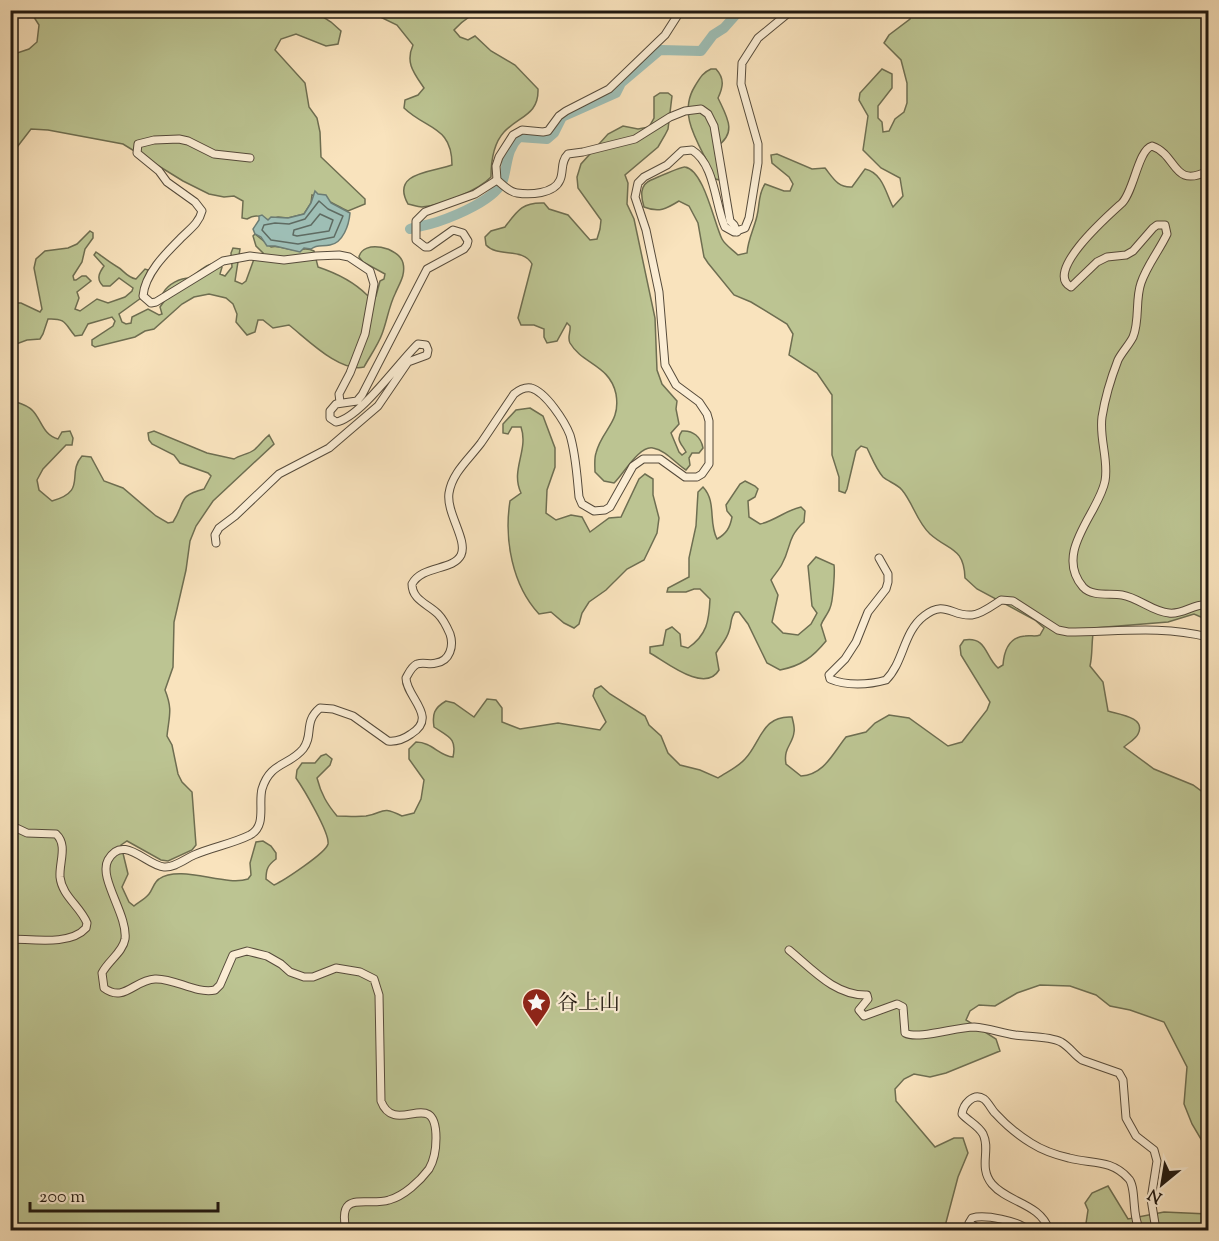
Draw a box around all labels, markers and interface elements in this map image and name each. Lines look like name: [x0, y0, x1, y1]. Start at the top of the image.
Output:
place icon: 谷上山: [520, 986, 552, 1028]
place label: 谷上山: [557, 989, 620, 1019]
north arrow: [1132, 1154, 1192, 1214]
scale bar: [30, 1175, 218, 1213]
text: N: [1144, 1182, 1167, 1208]
text: 200 m: [39, 1185, 85, 1211]

